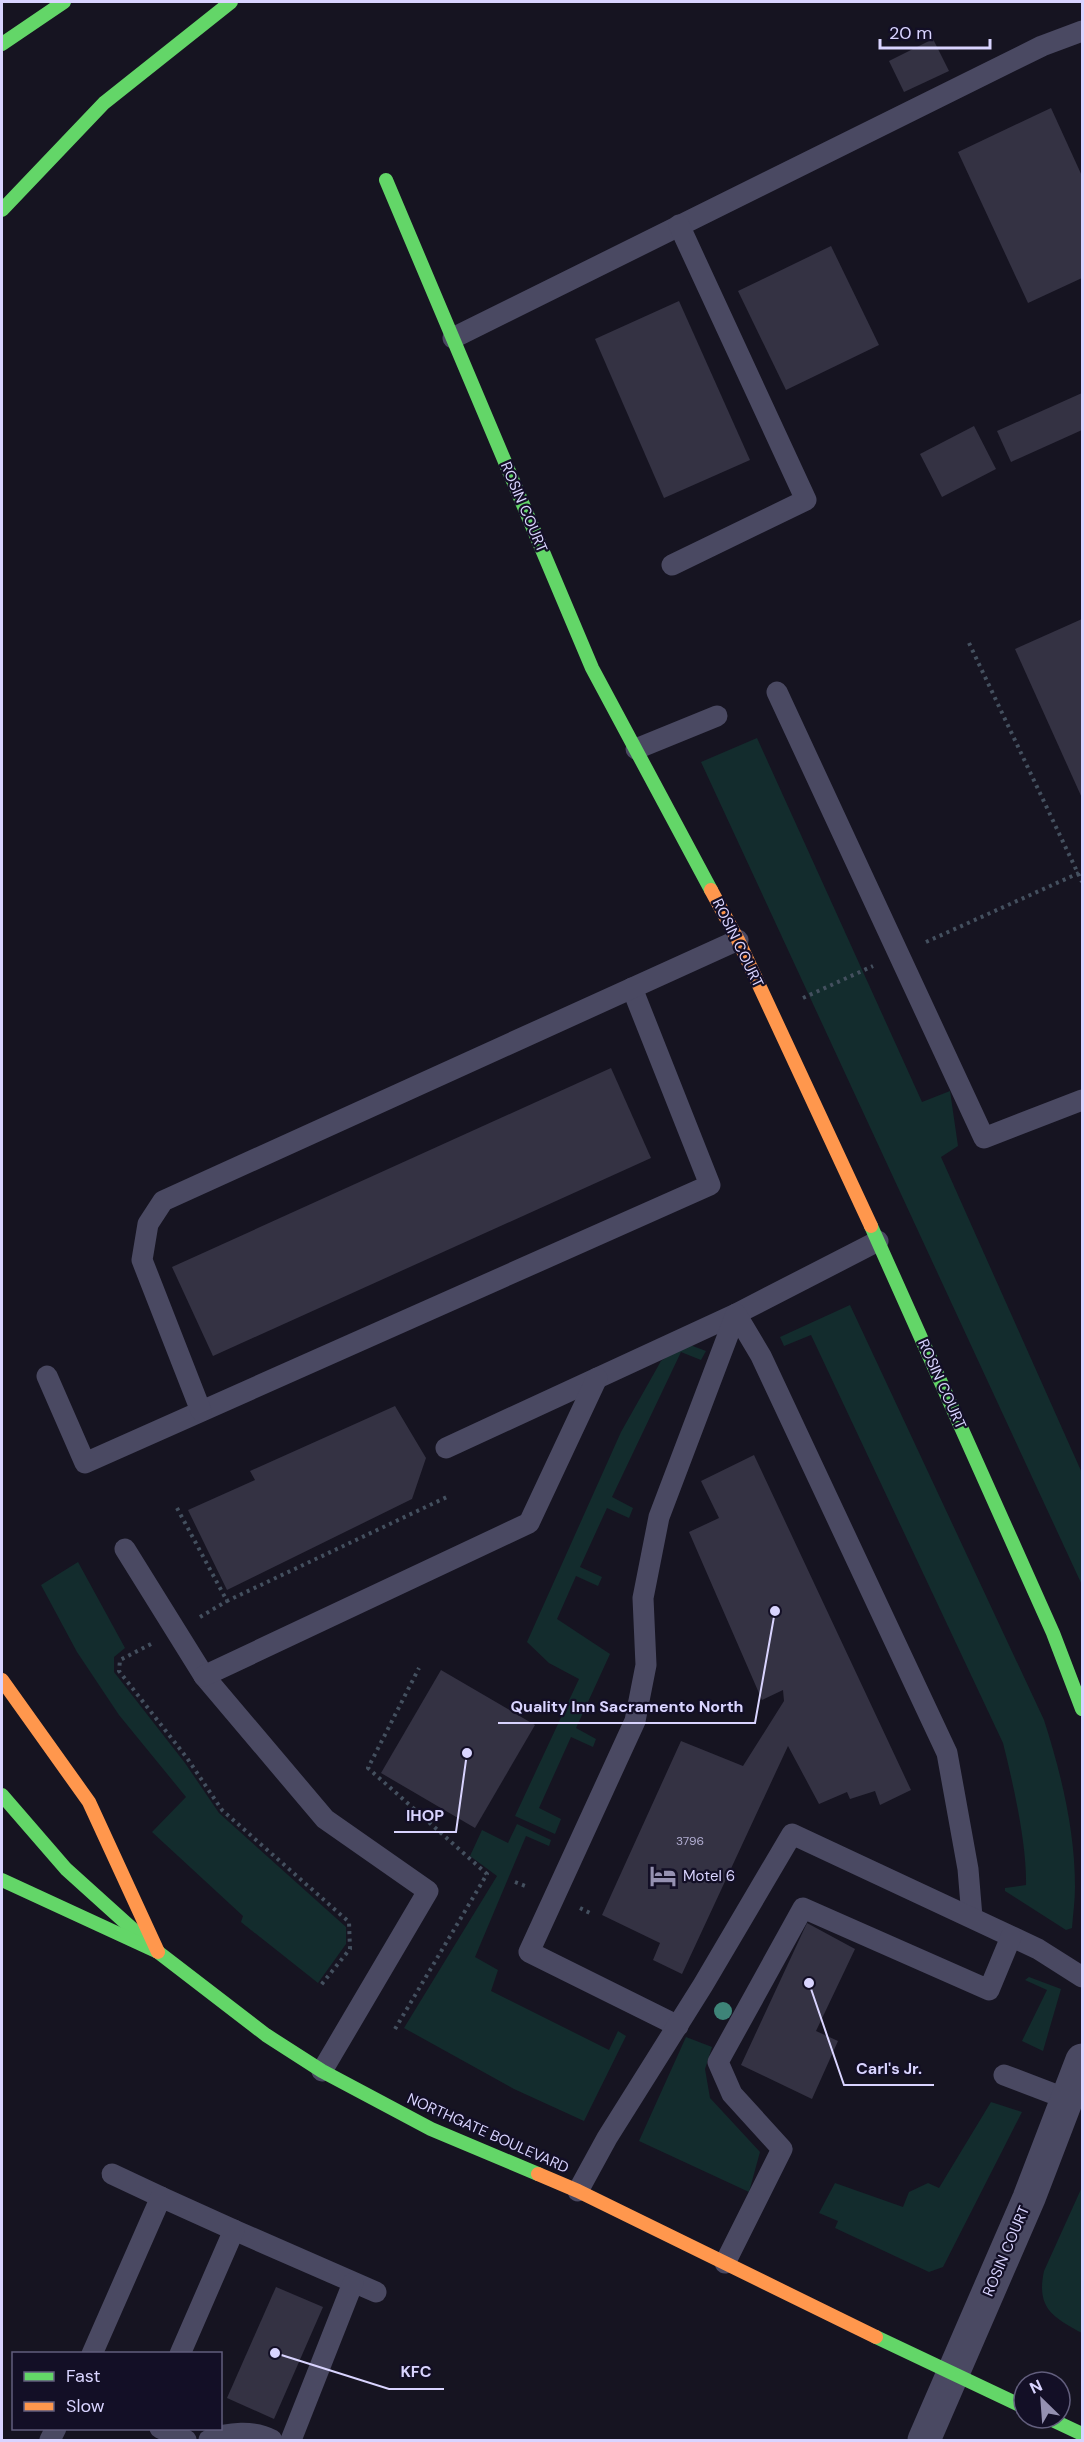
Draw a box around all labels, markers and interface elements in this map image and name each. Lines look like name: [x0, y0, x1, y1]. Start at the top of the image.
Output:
scale bar: [880, 12, 990, 50]
text: 20 m: [889, 21, 932, 45]
street label: ROSIN COURT: [496, 459, 552, 555]
street label: ROSIN COURT: [708, 895, 768, 991]
street label: ROSIN COURT: [913, 1336, 971, 1432]
callout: Quality Inn Sacramento North: [498, 1689, 755, 1723]
text: Quality Inn Sacramento North: [511, 1696, 743, 1717]
callout: IHOP: [394, 1798, 456, 1832]
text: IHOP: [406, 1805, 444, 1826]
house number: 3796: [676, 1833, 704, 1849]
hotel icon: Motel 6: [648, 1861, 678, 1891]
place label: Motel 6: [683, 1866, 735, 1886]
callout: Carl's Jr.: [844, 2051, 934, 2085]
text: Carl's Jr.: [856, 2058, 922, 2079]
street label: NORTHGATE BOULEVARD: [404, 2088, 572, 2178]
street label: ROSIN COURT: [978, 2203, 1034, 2299]
legend: [12, 2352, 222, 2430]
callout: KFC: [389, 2355, 444, 2389]
text: KFC: [400, 2361, 432, 2382]
text: Fast: [66, 2364, 101, 2388]
north arrow: [1012, 2370, 1072, 2430]
text: N: [1026, 2375, 1046, 2399]
text: Slow: [66, 2394, 105, 2418]

